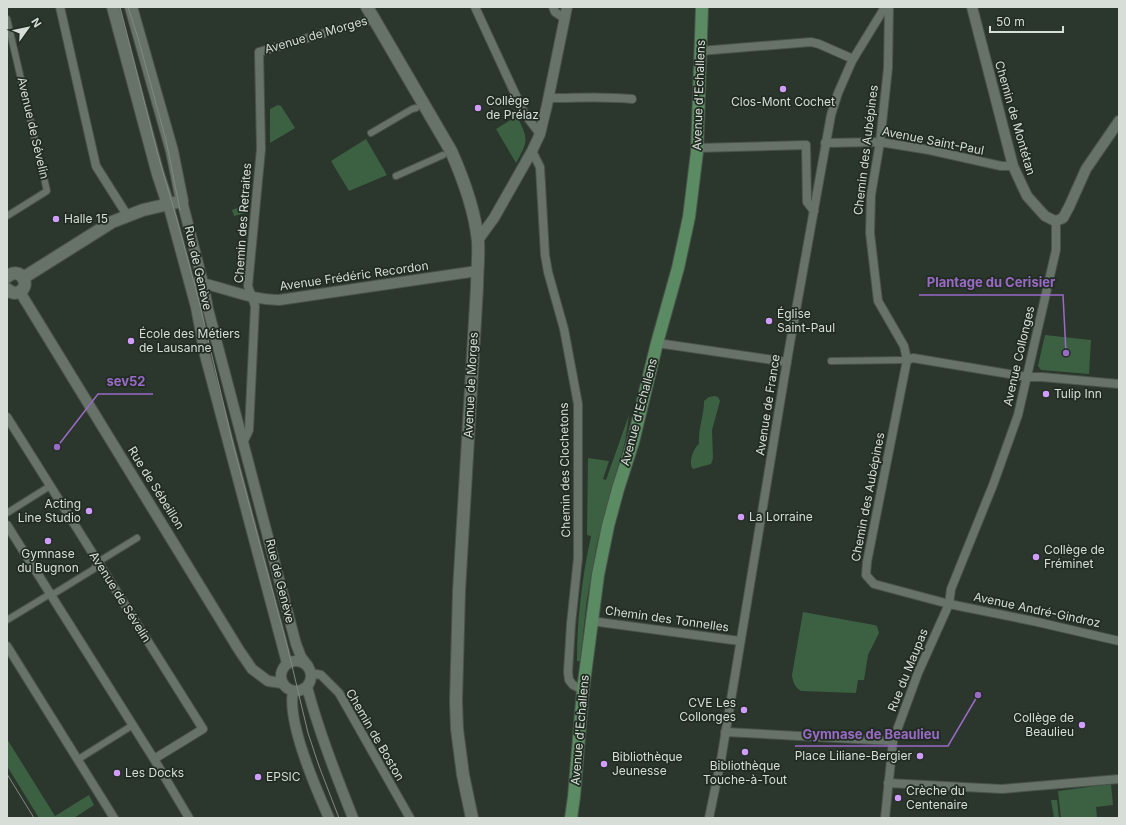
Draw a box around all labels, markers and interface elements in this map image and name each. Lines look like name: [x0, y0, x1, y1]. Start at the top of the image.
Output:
north arrow: [8, 8, 48, 48]
scale bar: [990, 8, 1063, 34]
street label: Avenue de Morges: [263, 13, 369, 56]
text: 50 m: [996, 14, 1025, 29]
text: N: [28, 15, 45, 30]
street label: Avenue d'Echallens: [689, 39, 708, 151]
street label: Chemin de Montétan: [992, 59, 1039, 177]
street label: Avenue de Sévelin: [14, 75, 53, 180]
marker: Clos-Mont Cochet: [778, 84, 788, 94]
street label: Chemin des Aubépines: [850, 84, 881, 216]
place label: Collège de Prélaz: [486, 93, 539, 122]
place label: Clos-Mont Cochet: [731, 94, 835, 109]
marker: Collège de Prélaz: [473, 103, 483, 113]
street label: Avenue Saint-Paul: [881, 123, 985, 158]
street label: Chemin des Retraites: [231, 162, 254, 284]
place label: Halle 15: [64, 211, 108, 226]
marker: Halle 15: [51, 214, 61, 224]
street label: Rue de Genève: [181, 224, 215, 312]
street label: Avenue Frédéric Recordon: [278, 258, 429, 293]
callout: Plantage du Cerisier: [919, 270, 1063, 295]
text: Plantage du Cerisier: [927, 274, 1056, 290]
street label: Avenue Collonges: [1000, 304, 1037, 407]
place label: Église Saint-Paul: [777, 306, 835, 335]
marker: Église Saint-Paul: [764, 316, 774, 326]
place label: École des Métiers de Lausanne: [139, 326, 240, 355]
street label: Avenue de Morges: [460, 332, 481, 438]
marker: École des Métiers de Lausanne: [126, 336, 136, 346]
street label: Avenue de France: [752, 353, 783, 457]
street label: Avenue d'Echallens: [617, 357, 660, 467]
callout: sev52: [98, 369, 153, 394]
text: sev52: [106, 373, 146, 389]
place label: Tulip Inn: [1054, 386, 1102, 401]
marker: Tulip Inn: [1041, 389, 1051, 399]
street label: Chemin des Clochetons: [556, 402, 573, 538]
street label: Chemin des Aubépines: [848, 431, 887, 563]
street label: Rue de Sébeillon: [125, 443, 188, 532]
place label: Acting Line Studio: [18, 496, 81, 525]
marker: Acting Line Studio: [84, 506, 94, 516]
place label: La Lorraine: [749, 509, 813, 524]
marker: La Lorraine: [736, 512, 746, 522]
marker: Gymnase du Bugnon: [43, 536, 53, 546]
street label: Rue de Genève: [263, 537, 298, 625]
place label: Collège de Fréminet: [1044, 542, 1105, 571]
place label: Gymnase du Bugnon: [17, 546, 79, 575]
street label: Avenue de Sévelin: [86, 549, 154, 645]
marker: Collège de Fréminet: [1031, 552, 1041, 562]
street label: Avenue André-Gindroz: [972, 589, 1102, 630]
street label: Chemin des Tonnelles: [604, 602, 730, 635]
street label: Rue du Maupas: [884, 626, 931, 714]
street label: Avenue d'Echallens: [567, 674, 592, 786]
street label: Chemin de Boston: [343, 686, 408, 784]
place label: CVE Les Collonges: [679, 695, 736, 724]
marker: CVE Les Collonges: [739, 705, 749, 715]
place label: Collège de Beaulieu: [1013, 710, 1074, 739]
marker: Collège de Beaulieu: [1077, 720, 1087, 730]
callout: Gymnase de Beaulieu: [795, 721, 948, 746]
text: Gymnase de Beaulieu: [802, 726, 940, 742]
marker: Bibliothèque Touche-à-Tout: [740, 747, 750, 757]
place label: Place Liliane-Bergier: [795, 748, 912, 763]
place label: Bibliothèque Jeunesse: [612, 749, 683, 778]
marker: Place Liliane-Bergier: [915, 751, 925, 761]
place label: Bibliothèque Touche-à-Tout: [703, 758, 787, 787]
marker: Bibliothèque Jeunesse: [599, 759, 609, 769]
place label: Les Docks: [125, 765, 184, 780]
marker: Les Docks: [112, 768, 122, 778]
place label: EPSIC: [266, 769, 301, 784]
marker: EPSIC: [253, 772, 263, 782]
place label: Crèche du Centenaire: [906, 783, 968, 812]
marker: Crèche du Centenaire: [893, 793, 903, 803]

